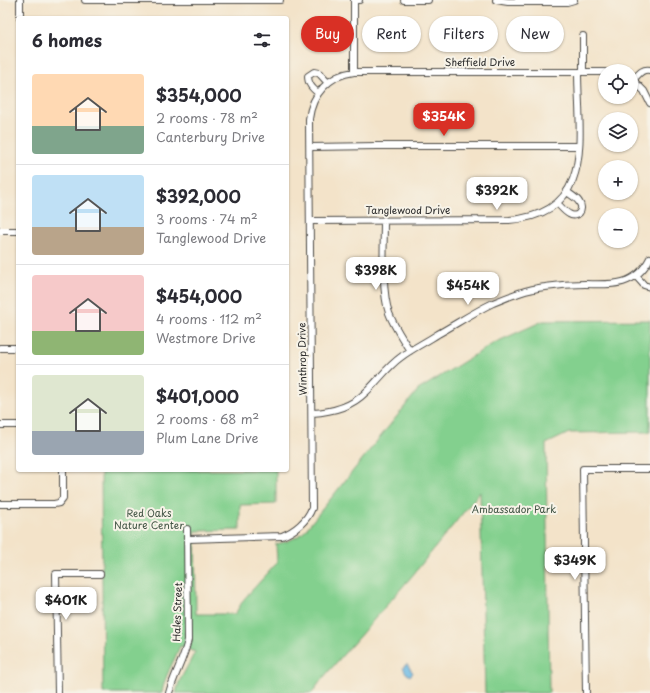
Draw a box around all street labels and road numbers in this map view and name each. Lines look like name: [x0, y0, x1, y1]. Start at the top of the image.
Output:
street label: Sheffield Drive: [445, 54, 515, 69]
street label: Tanglewood Drive: [366, 202, 450, 217]
street label: Winthrop Drive: [293, 322, 310, 396]
street label: Hales Street: [168, 582, 185, 642]

